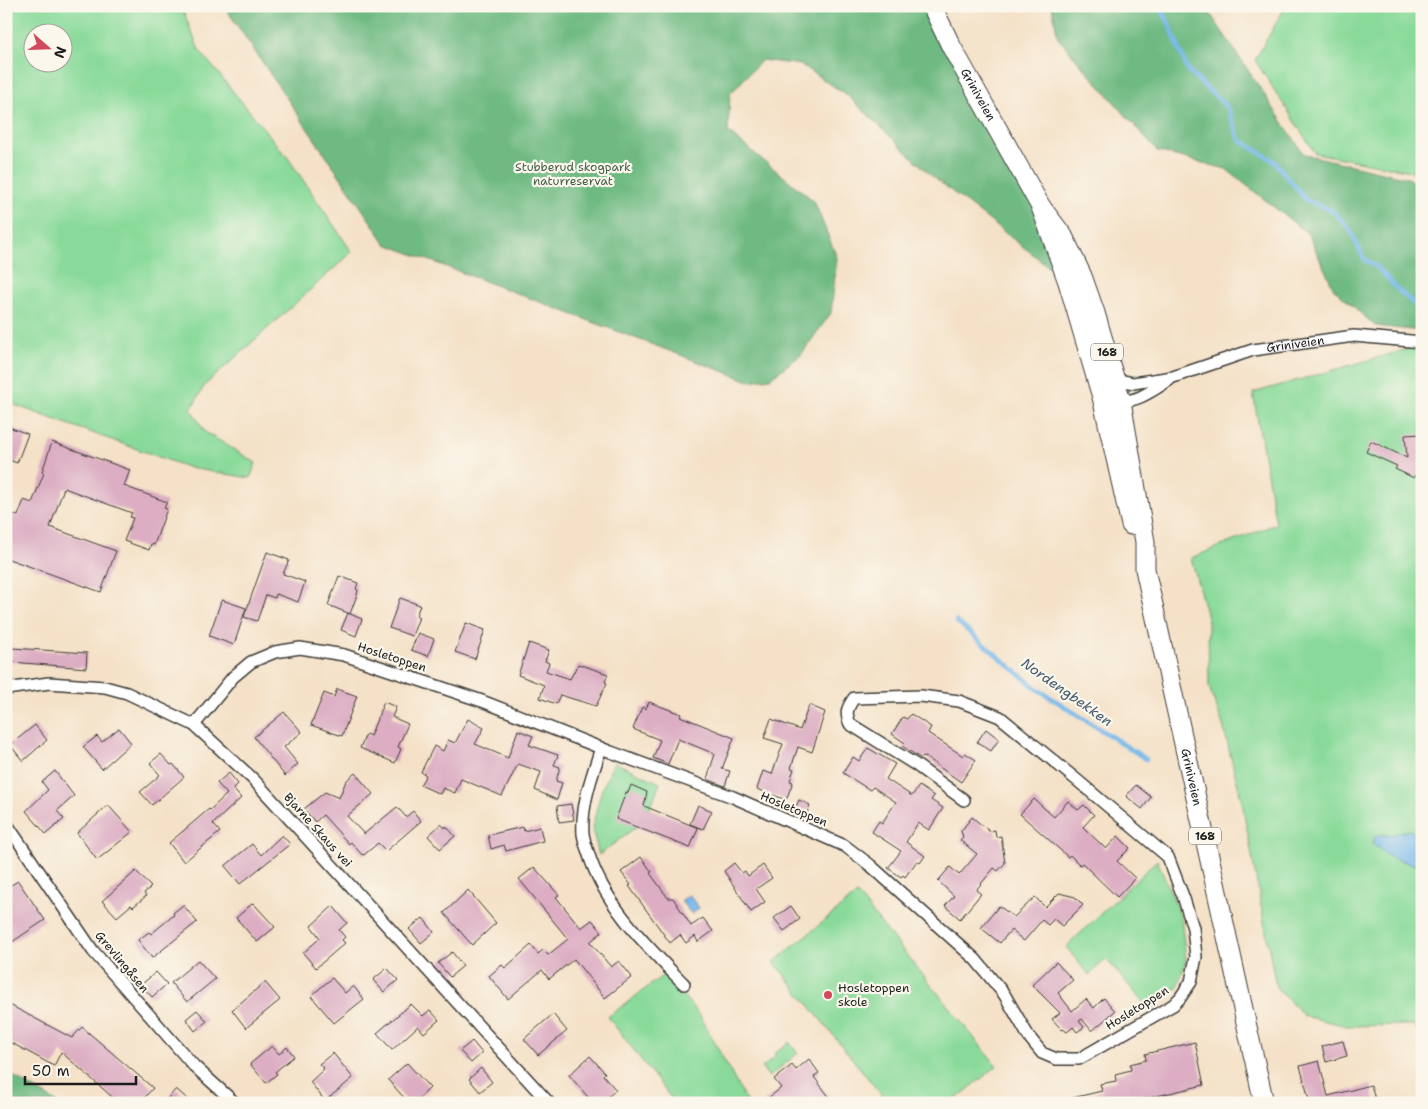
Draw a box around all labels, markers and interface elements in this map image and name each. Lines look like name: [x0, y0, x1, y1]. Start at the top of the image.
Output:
north arrow: [22, 22, 72, 72]
text: N: [50, 44, 71, 61]
street label: Griniveien: [957, 65, 999, 124]
park label: Stubberud skogpark naturreservat: [515, 159, 631, 189]
street label: Griniveien: [1265, 332, 1325, 356]
road number: 168: [1091, 344, 1123, 361]
street label: Hosletoppen: [356, 638, 428, 676]
water label: Nordengbekken: [1018, 654, 1116, 730]
street label: Griniveien: [1177, 747, 1206, 807]
street label: Hosletoppen: [758, 788, 830, 830]
street label: Bjarne Skaus vei: [280, 789, 356, 871]
road number: 168: [1189, 828, 1221, 844]
street label: Grevlingåsen: [92, 928, 152, 996]
place label: Hosletoppen skole: [838, 980, 909, 1010]
street label: Hosletoppen: [1102, 982, 1172, 1034]
marker: Hosletoppen skole: [822, 989, 834, 1001]
scale bar: [25, 1054, 136, 1086]
text: 50 m: [32, 1061, 70, 1081]

